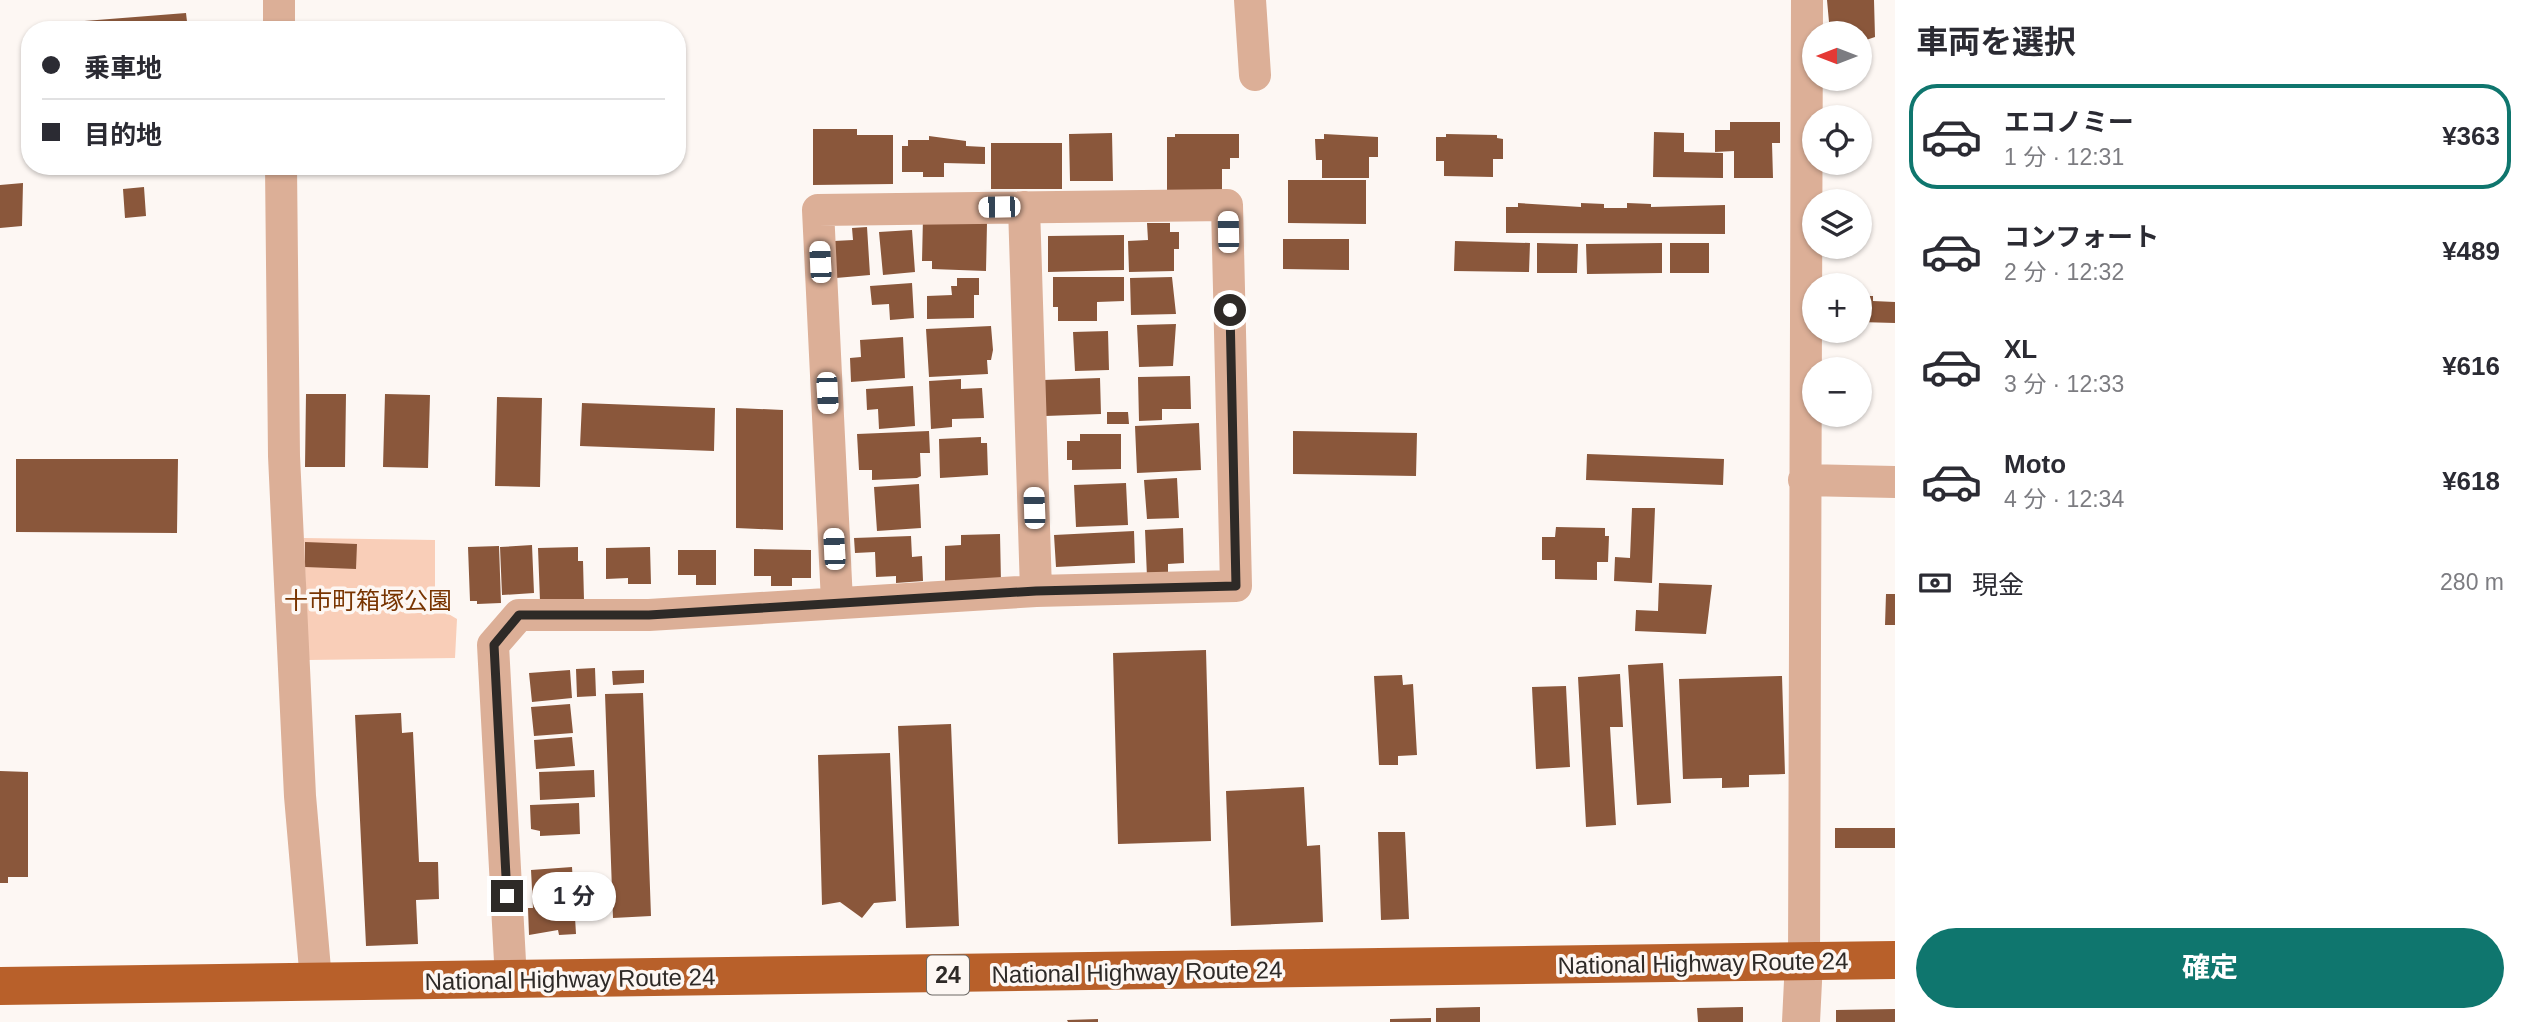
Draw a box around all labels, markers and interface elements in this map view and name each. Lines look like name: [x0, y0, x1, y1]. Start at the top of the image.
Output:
north arrow: [1802, 21, 1872, 91]
map controls: [1802, 21, 1872, 427]
text: 車両を選択: [1916, 24, 2076, 60]
text: 乗車地: [84, 53, 162, 83]
button: locate: [1802, 105, 1872, 175]
icon: car: [1920, 105, 1983, 168]
text: エコノミー: [2004, 107, 2134, 137]
text: 目的地: [84, 120, 162, 150]
text: ¥363: [2442, 121, 2500, 151]
text: 1 分 · 12:31: [2004, 144, 2124, 170]
button: layers: [1802, 189, 1872, 259]
car: [978, 196, 1021, 218]
car: [1218, 211, 1239, 253]
icon: car: [1920, 220, 1983, 283]
text: コンフォート: [2004, 222, 2159, 252]
text: ¥489: [2442, 236, 2500, 266]
car: [809, 240, 832, 284]
text: 2 分 · 12:32: [2004, 259, 2124, 285]
button: +: [1802, 273, 1872, 343]
route start: [1214, 294, 1246, 326]
text: XL: [2004, 334, 2037, 364]
icon: car: [1920, 335, 1983, 398]
text: ¥616: [2442, 351, 2500, 381]
button: −: [1802, 357, 1872, 427]
car: [816, 371, 839, 415]
text: 3 分 · 12:33: [2004, 371, 2124, 397]
text: Moto: [2004, 449, 2066, 479]
icon: car: [1920, 450, 1983, 513]
text: ¥618: [2442, 466, 2500, 496]
text: 4 分 · 12:34: [2004, 486, 2124, 512]
car: [1023, 487, 1046, 529]
car: [823, 527, 846, 571]
icon: cash: [1916, 564, 1954, 602]
text: 280 m: [2440, 569, 2504, 595]
text: 現金: [1972, 570, 2024, 600]
park label: 十市町箱塚公園: [284, 587, 452, 614]
callout: 1 分: [532, 872, 616, 920]
route end: [491, 880, 523, 912]
text: 1 分: [553, 883, 595, 909]
button: 確定: [1916, 928, 2504, 1008]
street label: National Highway Route 24: [1557, 947, 1849, 979]
road number: 24: [927, 956, 969, 994]
street label: National Highway Route 24: [991, 956, 1283, 988]
street label: National Highway Route 24: [424, 963, 716, 995]

